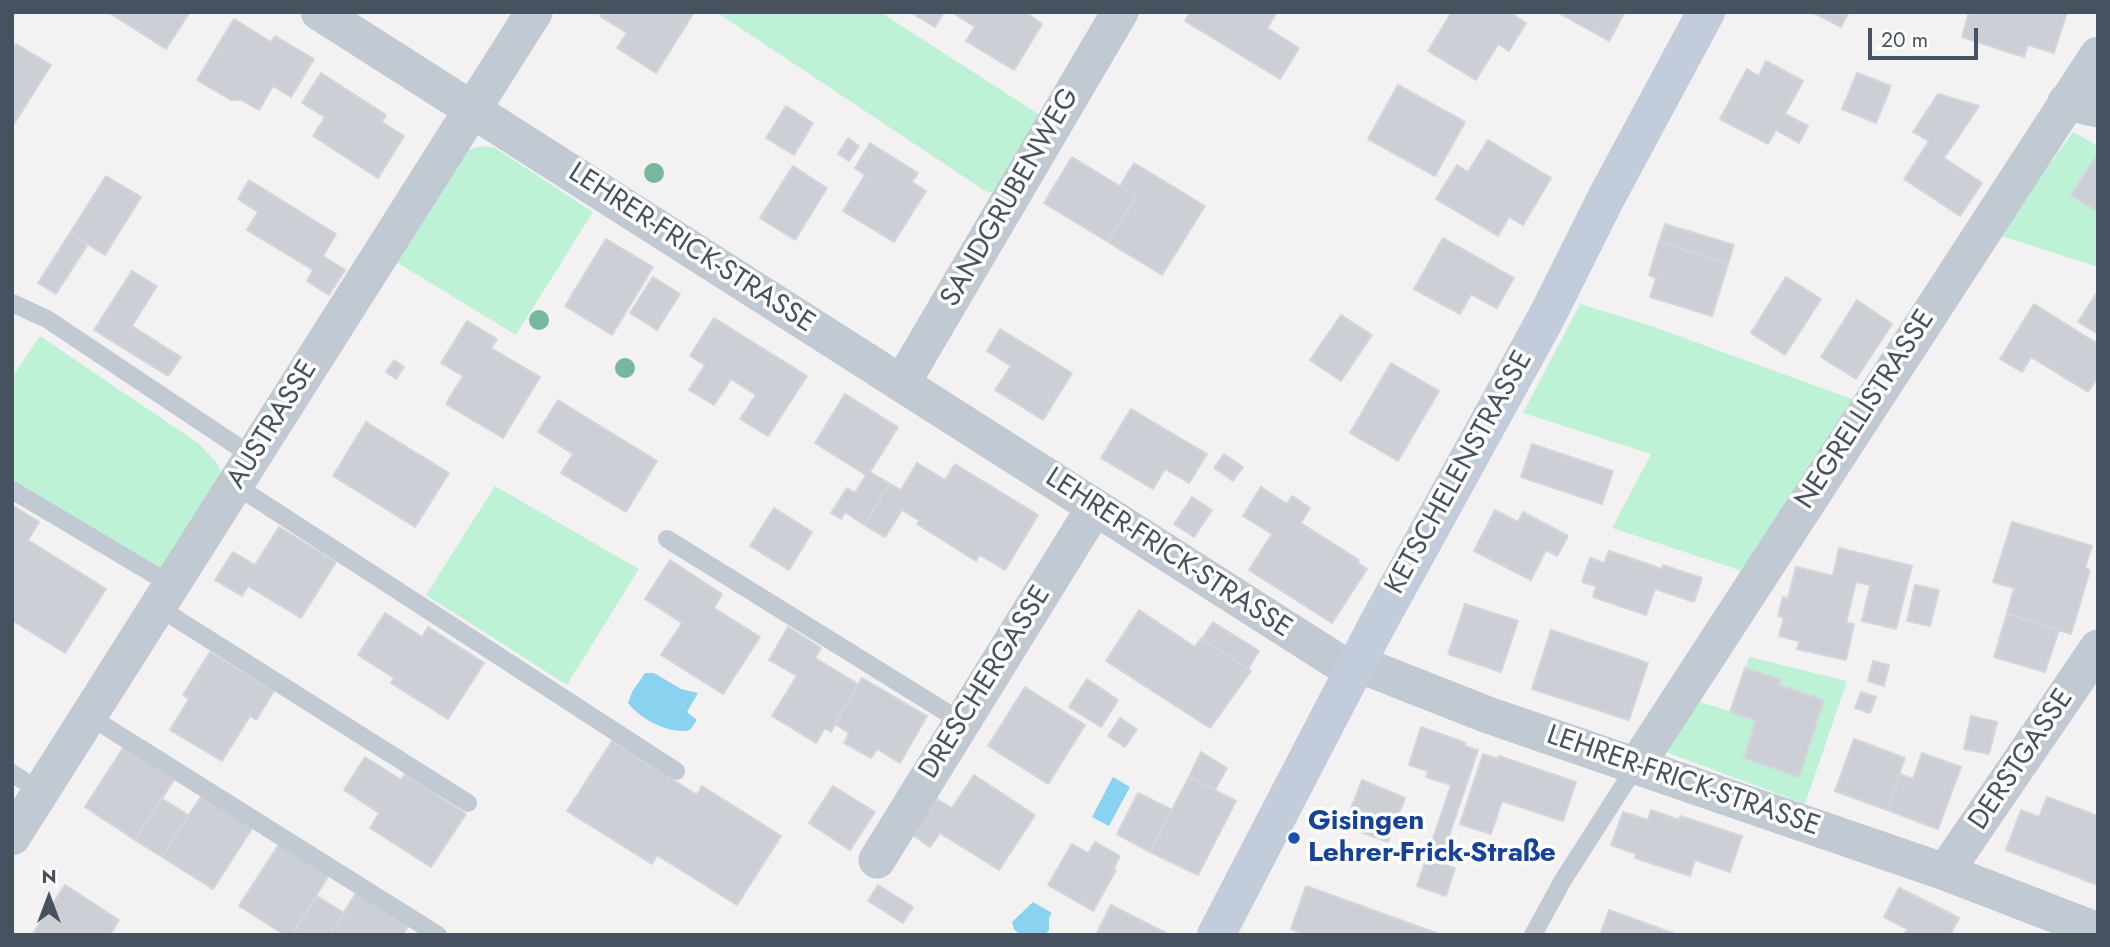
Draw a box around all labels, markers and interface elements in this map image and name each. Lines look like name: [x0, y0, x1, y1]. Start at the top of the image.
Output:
scale bar: [1872, 14, 1982, 58]
text: 20 m: [1881, 25, 1928, 55]
street label: SANDGRUBENWEG: [935, 83, 1087, 313]
street label: LEHRER-FRICK-STRASSE: [562, 157, 820, 341]
street label: NEGRELLISTRASSE: [1789, 304, 1943, 516]
street label: KETSCHELENSTRASSE: [1379, 346, 1541, 600]
street label: AUSTRASSE: [220, 355, 326, 495]
street label: LEHRER-FRICK-STRASSE: [1039, 462, 1297, 646]
street label: DRESCHERGASSE: [913, 580, 1059, 786]
street label: DERSTGASSE: [1963, 683, 2081, 837]
street label: LEHRER-FRICK-STRASSE: [1542, 719, 1824, 845]
place label: Gisingen Lehrer-Frick-Straße: [1308, 805, 1556, 871]
marker: Gisingen Lehrer-Frick-Straße: [1286, 830, 1302, 846]
north arrow: [14, 863, 84, 933]
text: N: [41, 863, 57, 890]

